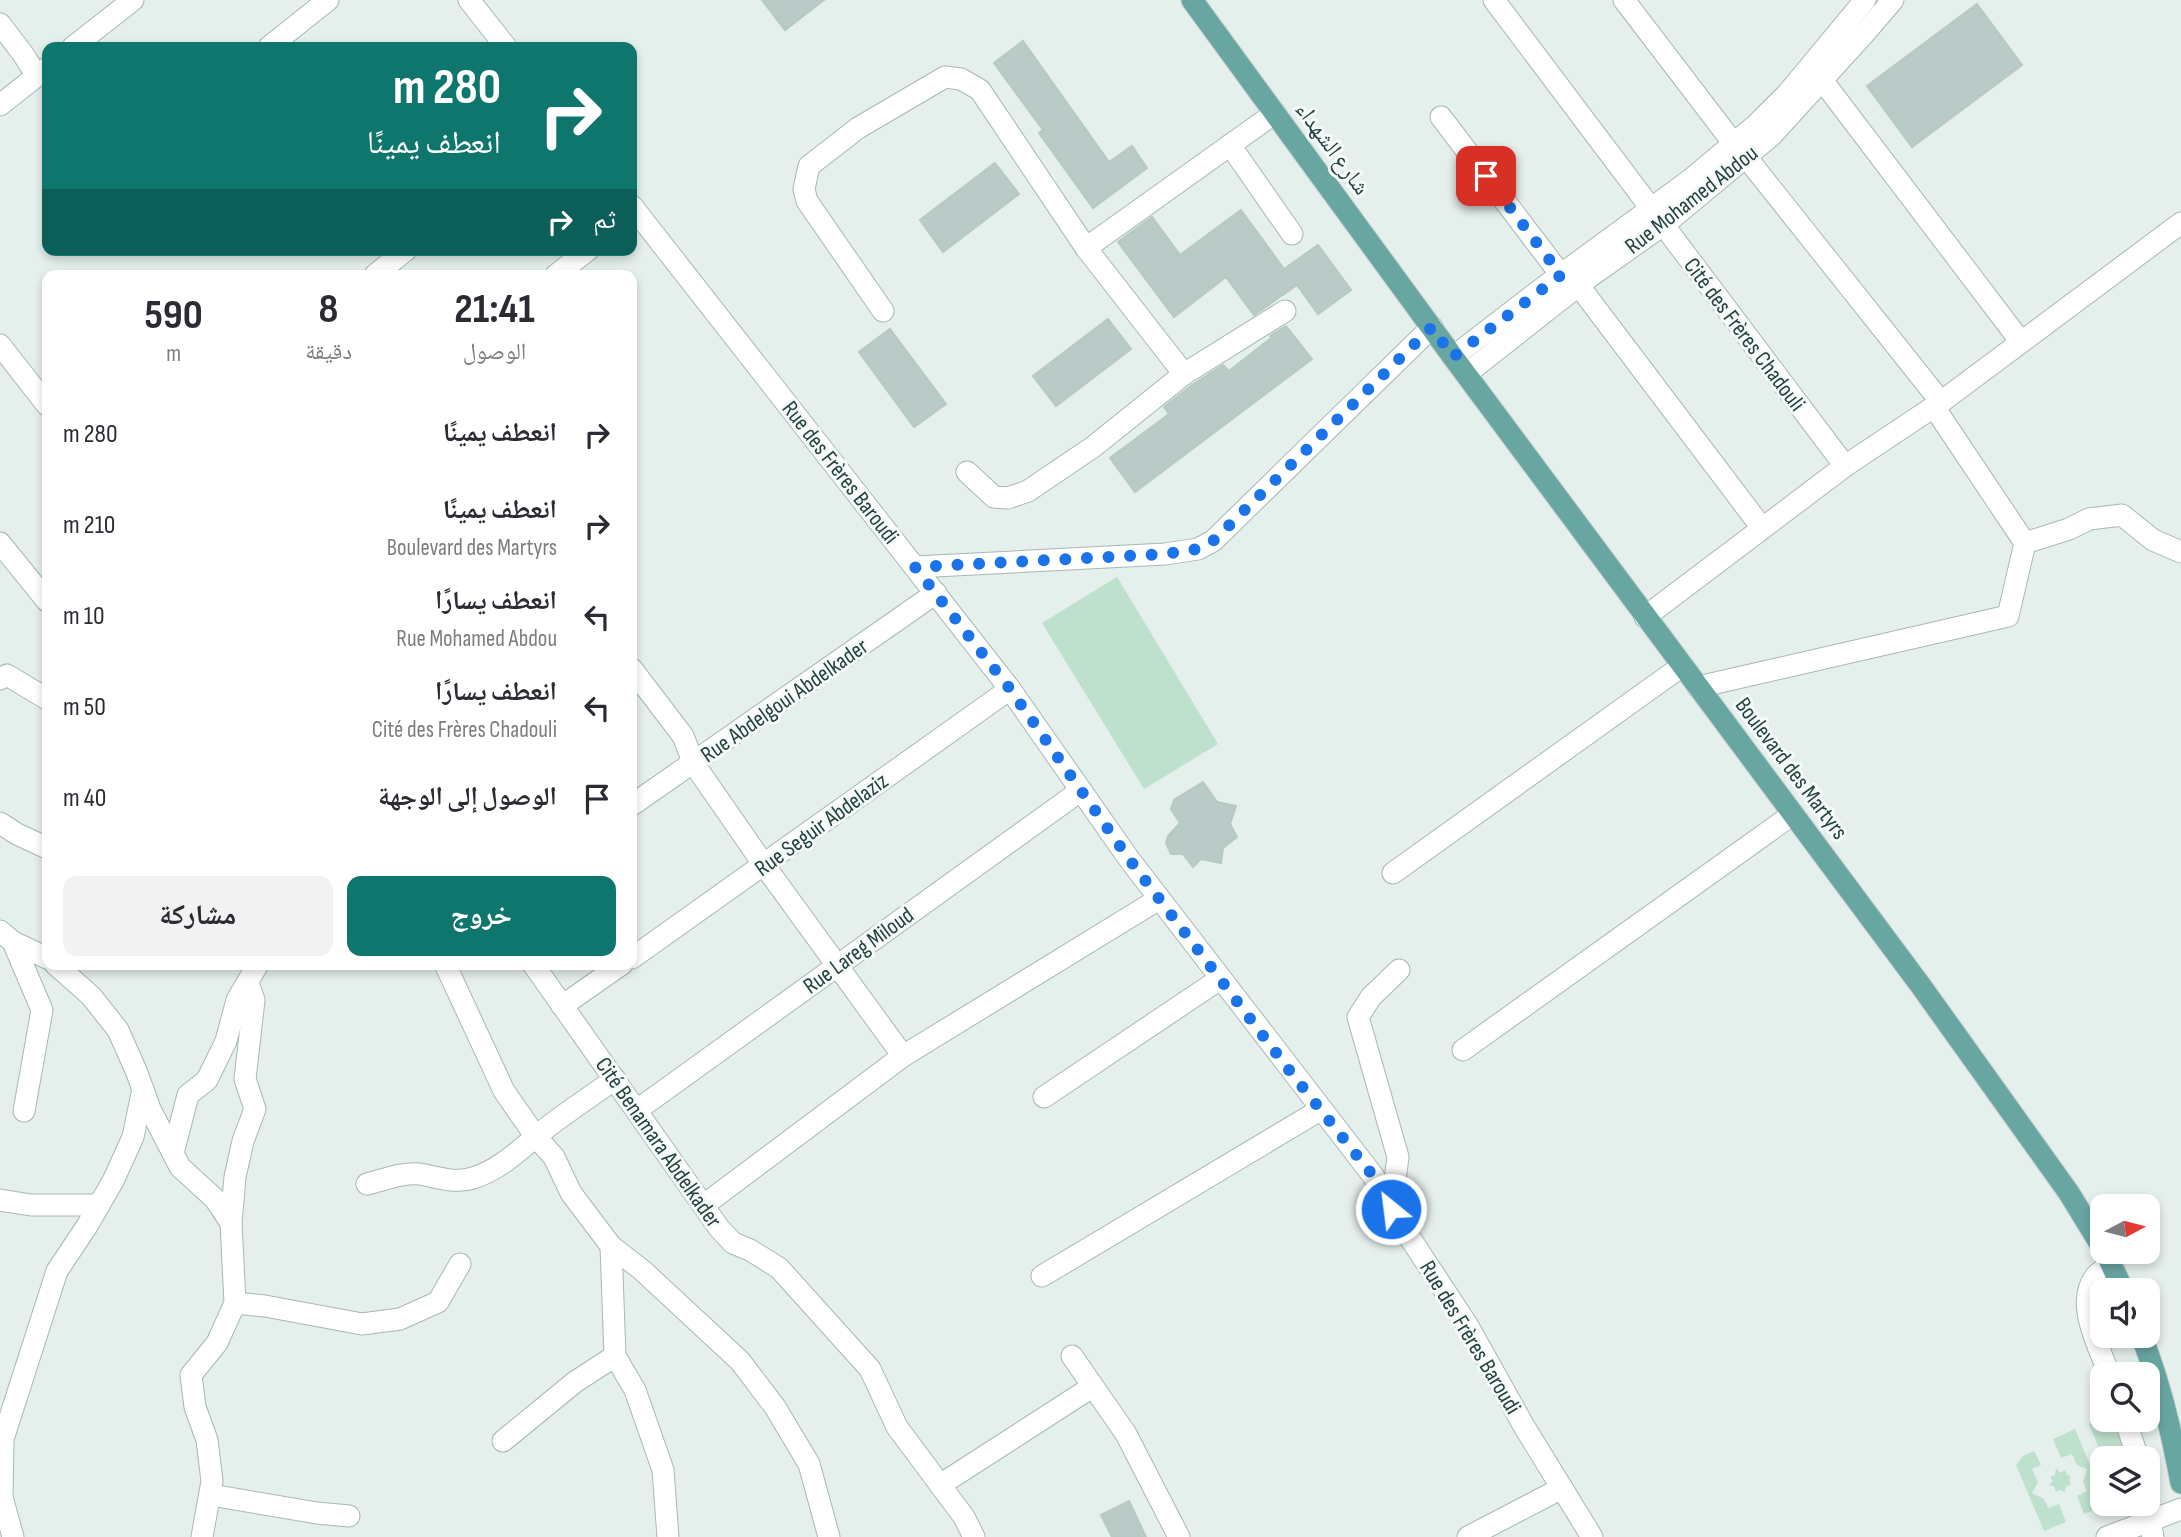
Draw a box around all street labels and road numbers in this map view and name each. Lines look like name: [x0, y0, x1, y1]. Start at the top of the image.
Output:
street label: شارع الشهداء: [1289, 97, 1375, 201]
street label: Rue Mohamed Abdou: [1620, 139, 1764, 260]
street label: Cité des Frères Chadouli: [1677, 252, 1811, 417]
street label: Rue des Frères Baroudi: [776, 395, 905, 550]
street label: Rue Abdelgoui Abdelkader: [695, 632, 874, 769]
street label: Boulevard des Martyrs: [1729, 692, 1854, 845]
street label: Rue Seguir Abdelaziz: [749, 767, 894, 883]
street label: Rue Lareg Miloud: [798, 901, 919, 1000]
street label: Cité Benamara Abdelkader: [589, 1052, 728, 1233]
street label: Rue des Frères Baroudi: [1413, 1256, 1527, 1419]

